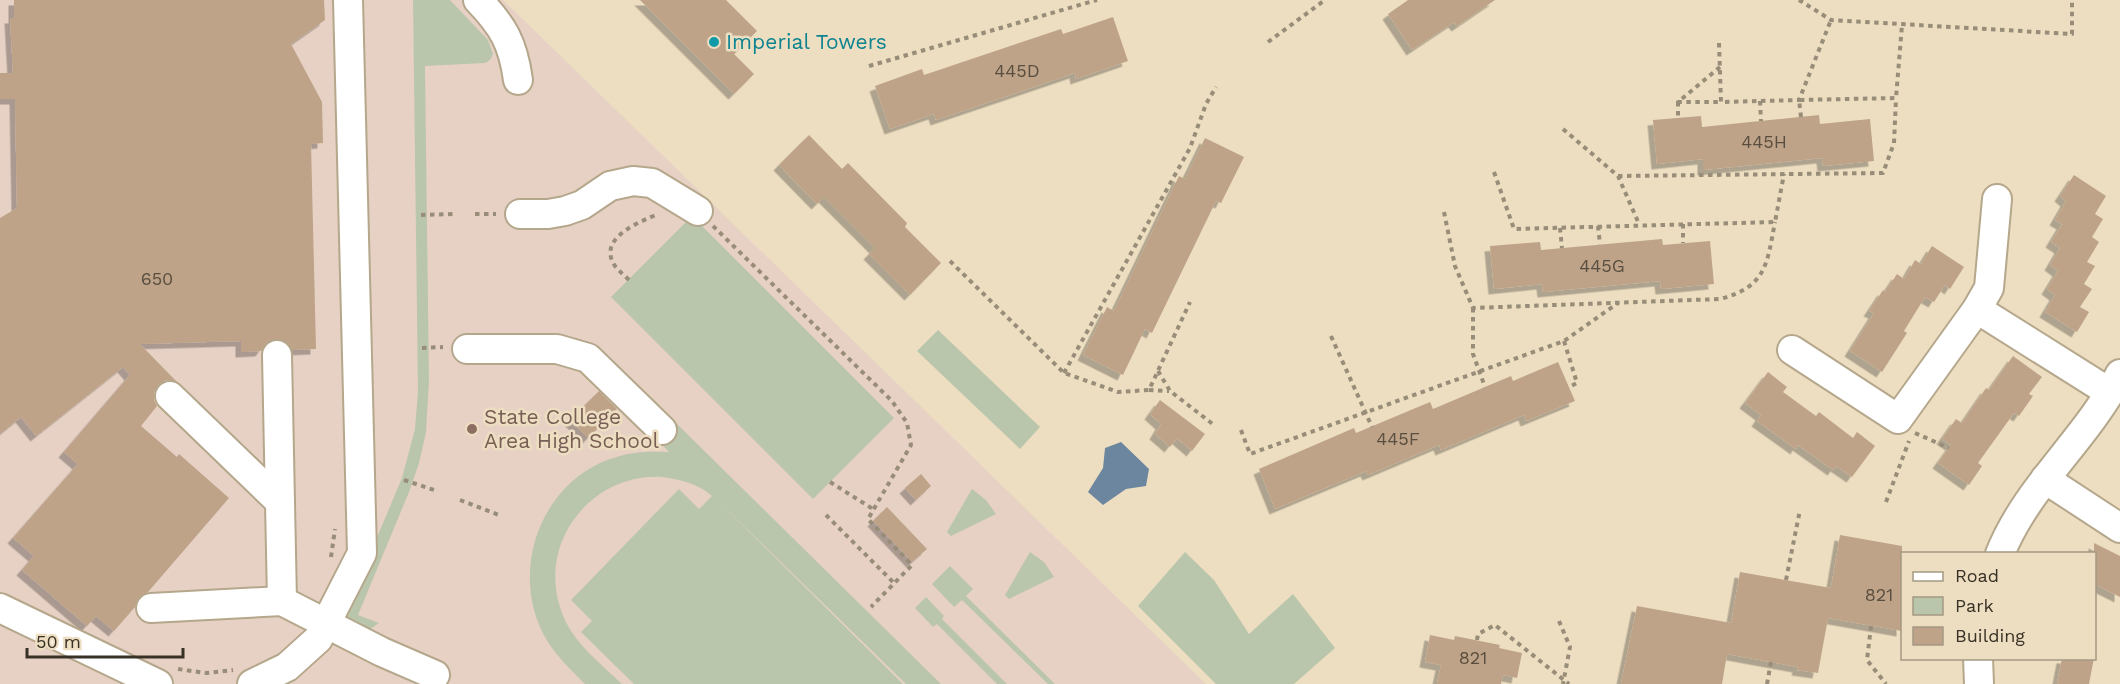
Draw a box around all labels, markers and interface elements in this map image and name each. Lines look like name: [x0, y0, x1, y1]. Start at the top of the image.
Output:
place label: Imperial Towers: [726, 29, 887, 54]
marker: Imperial Towers: [707, 35, 721, 49]
house number: 445D: [994, 60, 1040, 81]
house number: 445H: [1741, 131, 1787, 152]
house number: 445G: [1579, 255, 1625, 276]
house number: 650: [141, 268, 173, 289]
place label: State College Area High School: [484, 404, 660, 453]
marker: State College Area High School: [465, 422, 479, 436]
house number: 445F: [1376, 428, 1420, 449]
legend: [1901, 552, 2096, 660]
text: Road: [1955, 565, 1999, 586]
house number: 821: [1865, 584, 1893, 605]
text: Park: [1955, 595, 1994, 616]
scale bar: [27, 621, 183, 659]
text: Building: [1955, 625, 2025, 646]
text: 50 m: [36, 631, 81, 652]
house number: 821: [1459, 647, 1487, 668]

